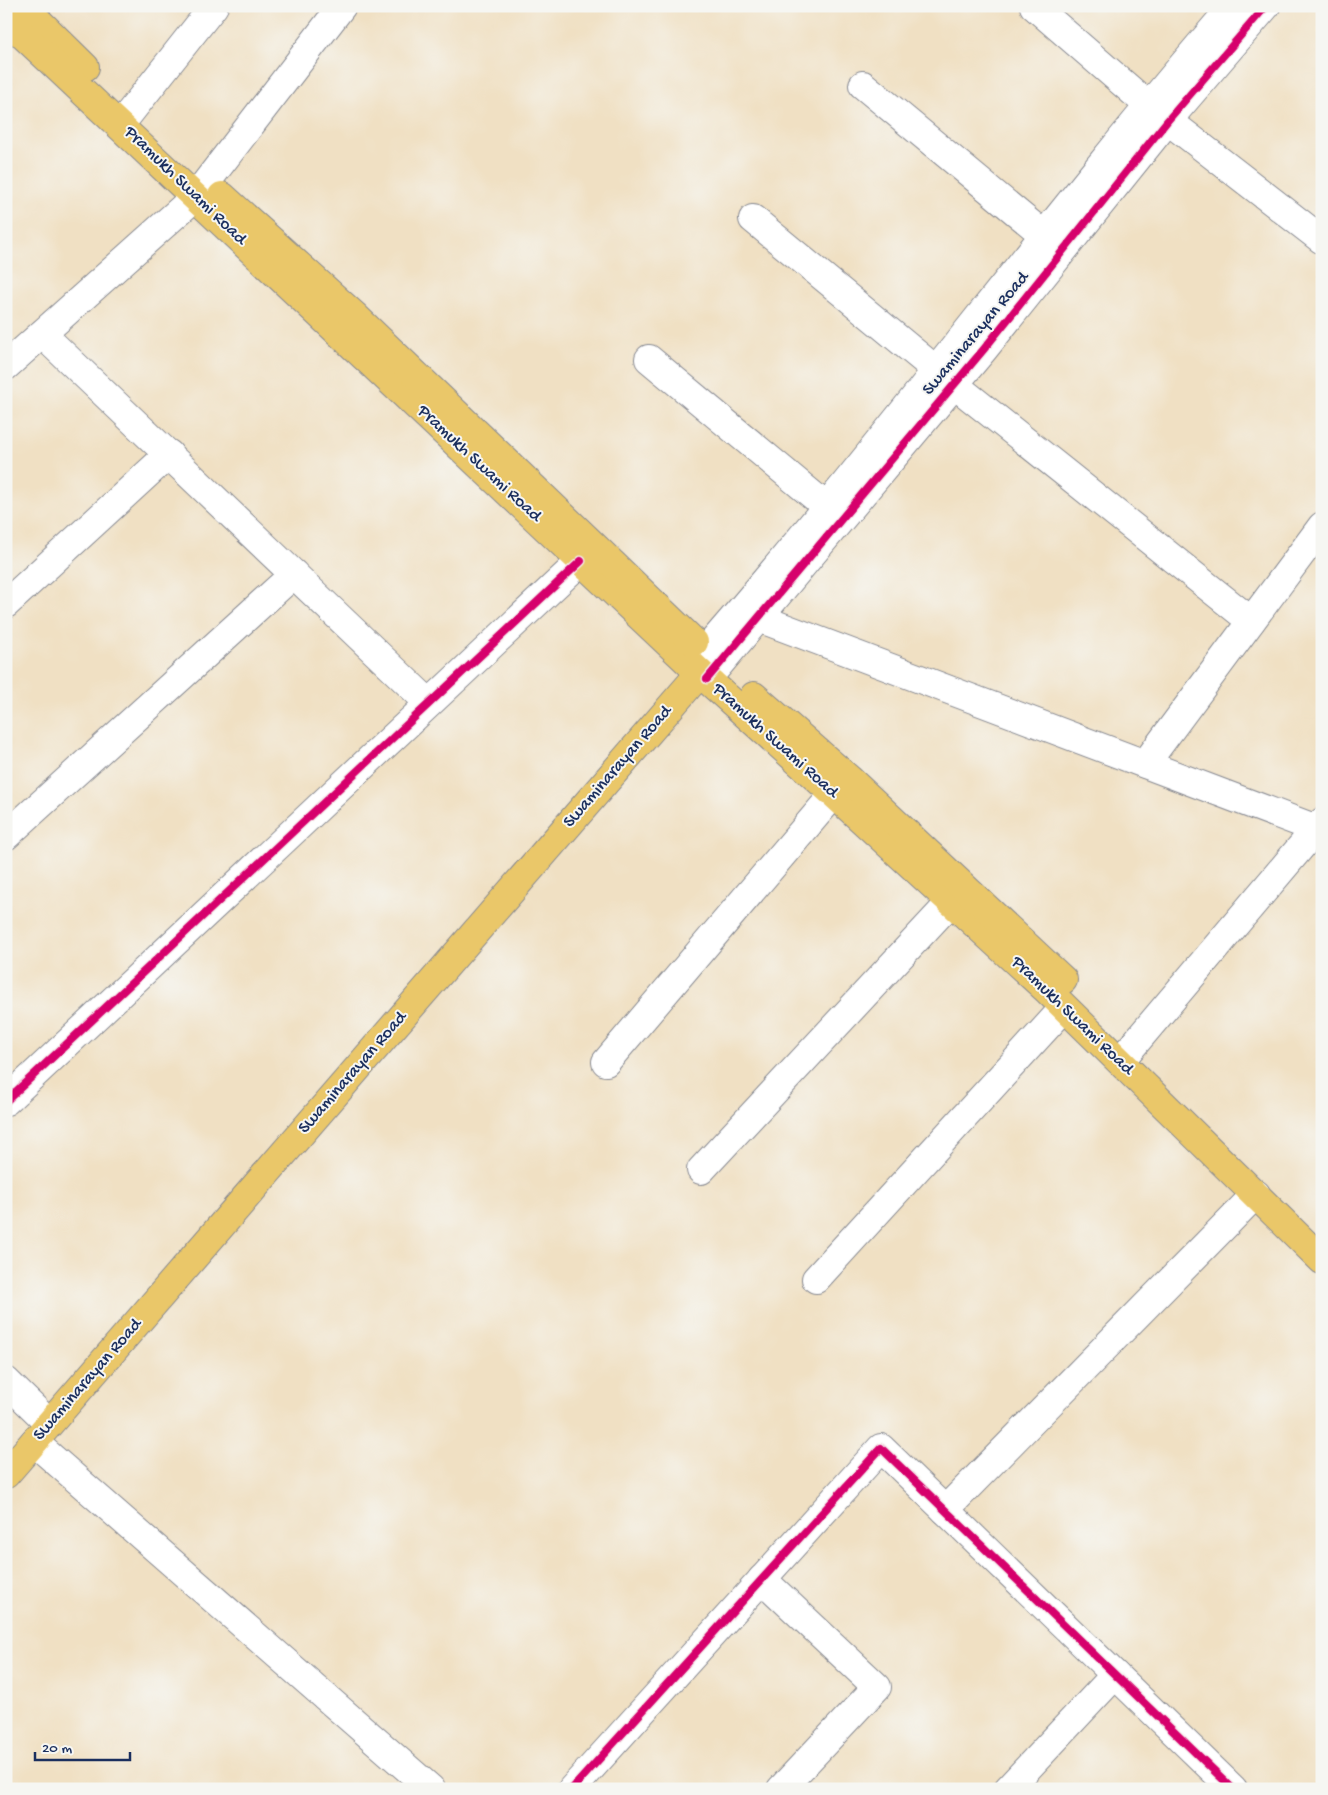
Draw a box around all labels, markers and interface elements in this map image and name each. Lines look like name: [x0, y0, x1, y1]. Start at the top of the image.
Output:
street label: Pramukh Swami Road: [119, 121, 252, 251]
street label: Swaminarayan Road: [918, 267, 1035, 400]
street label: Pramukh Swami Road: [412, 400, 546, 528]
street label: Pramukh Swami Road: [707, 678, 843, 804]
street label: Swaminarayan Road: [559, 701, 678, 832]
street label: Pramukh Swami Road: [1006, 951, 1139, 1081]
street label: Swaminarayan Road: [294, 1007, 413, 1138]
street label: Swaminarayan Road: [29, 1314, 148, 1445]
scale bar: [35, 1730, 130, 1762]
text: 20 m: [42, 1740, 72, 1758]

